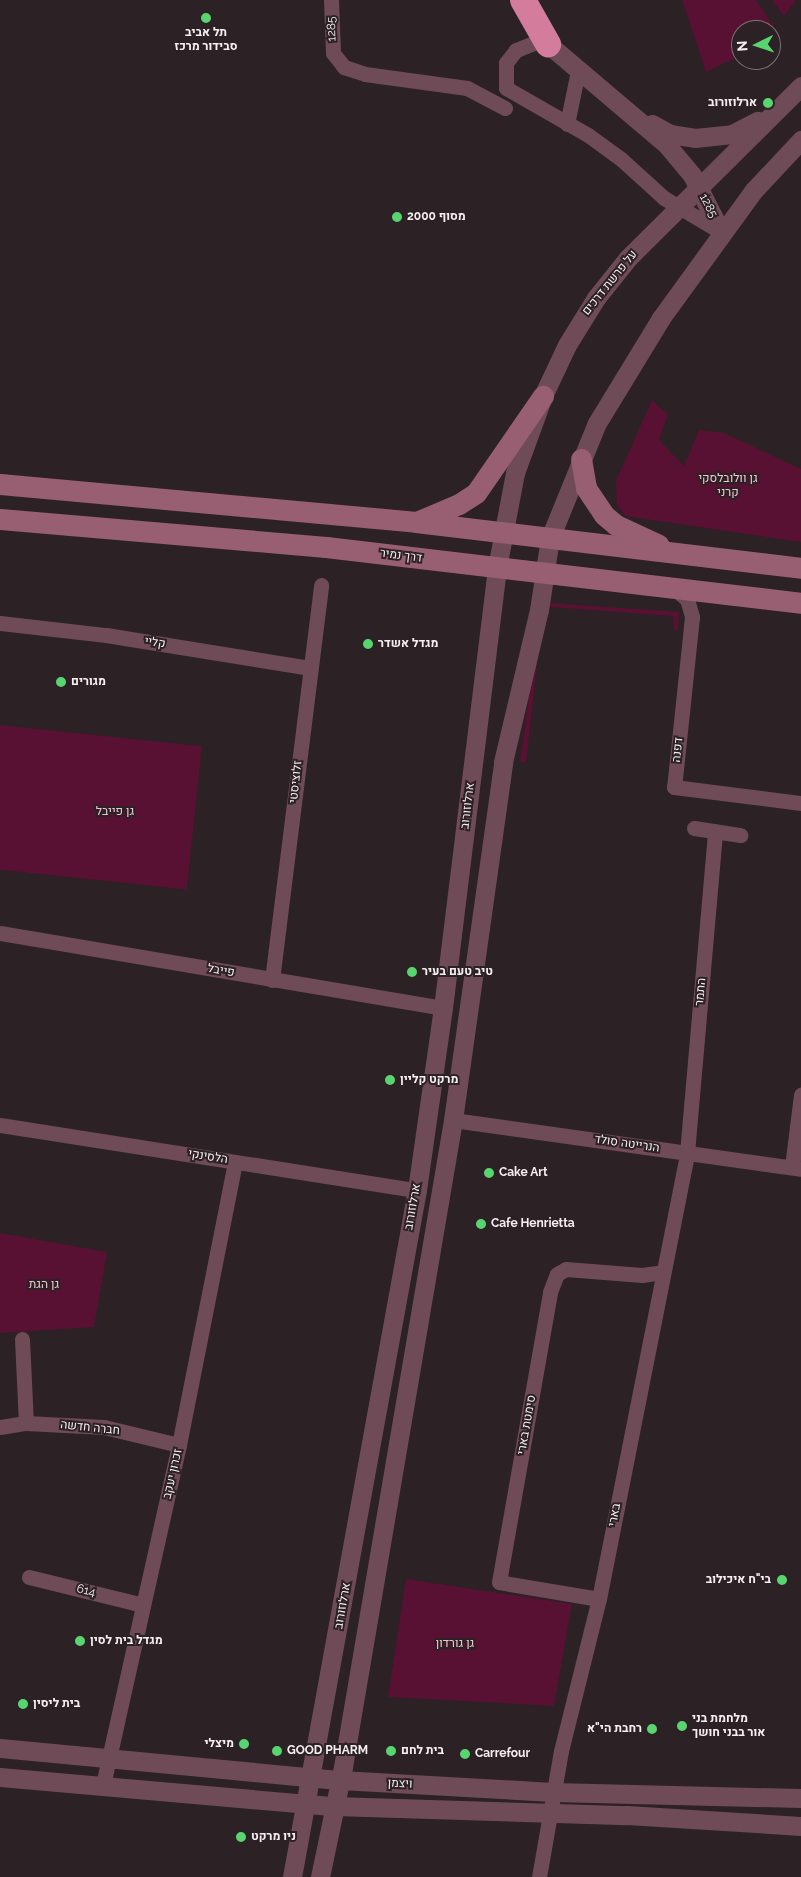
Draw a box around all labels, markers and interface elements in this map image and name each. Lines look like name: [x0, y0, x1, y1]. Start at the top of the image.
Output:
marker: תל אביב סבידור מרכז: [200, 12, 212, 24]
street label: 1285: [324, 16, 340, 42]
north arrow: [731, 20, 781, 70]
place label: תל אביב סבידור מרכז: [175, 26, 237, 54]
text: N: [734, 40, 750, 52]
place label: ארלוזורוב: [708, 96, 757, 110]
marker: ארלוזורוב: [761, 96, 775, 110]
street label: 1285: [696, 192, 720, 220]
place label: מסוף 2000: [407, 210, 466, 224]
marker: מסוף 2000: [391, 211, 403, 223]
street label: על פרשת דרכים: [579, 248, 641, 318]
park label: גן וולובלסקי קרני: [698, 472, 758, 500]
street label: דרך נמיר: [379, 546, 423, 566]
street label: קליי: [144, 634, 166, 652]
place label: מגדל אשדר: [378, 637, 438, 651]
marker: מגדל אשדר: [362, 638, 374, 650]
place label: מגורים: [71, 675, 106, 689]
marker: מגורים: [55, 676, 67, 688]
street label: דפנה: [670, 737, 686, 763]
street label: זלוציסטי: [287, 760, 305, 804]
street label: ארלוזורוב: [458, 782, 478, 830]
park label: גן פייבל: [96, 805, 134, 819]
street label: פייבל: [206, 962, 236, 980]
place label: טיב טעם בעיר: [422, 965, 493, 979]
marker: טיב טעם בעיר: [406, 966, 418, 978]
street label: התמר: [693, 977, 709, 1007]
place label: מרקט קליין: [400, 1073, 458, 1087]
marker: מרקט קליין: [384, 1074, 396, 1086]
street label: הנרייטה סולד: [593, 1132, 661, 1156]
street label: הלסינקי: [187, 1147, 229, 1167]
place label: Cake Art: [499, 1166, 548, 1180]
marker: Cake Art: [483, 1167, 495, 1179]
street label: ארלוזורוב: [402, 1183, 424, 1231]
place label: Cafe Henrietta: [491, 1217, 575, 1231]
marker: Cafe Henrietta: [475, 1218, 487, 1230]
park label: גן הגת: [29, 1278, 59, 1292]
street label: סימטת בארי: [515, 1394, 539, 1456]
street label: חברה חדשה: [60, 1418, 120, 1438]
street label: זכרון יעקב: [160, 1448, 186, 1500]
street label: בארי: [606, 1502, 624, 1528]
place label: בי"ח איכילוב: [706, 1573, 771, 1587]
marker: בי"ח איכילוב: [775, 1573, 789, 1587]
street label: 614: [75, 1582, 97, 1600]
street label: ארלוזורוב: [332, 1582, 354, 1630]
place label: מגדל בית לסין: [90, 1634, 163, 1648]
marker: מגדל בית לסין: [74, 1635, 86, 1647]
park label: גן גורדון: [436, 1637, 474, 1651]
place label: בית ליסין: [33, 1697, 80, 1711]
marker: בית ליסין: [17, 1698, 29, 1710]
place label: מלחמת בני אור בבני חושך: [692, 1712, 765, 1740]
marker: מלחמת בני אור בבני חושך: [676, 1720, 688, 1732]
place label: רחבת הי"א: [587, 1722, 642, 1736]
marker: רחבת הי"א: [646, 1723, 658, 1735]
place label: מיצלי: [204, 1737, 234, 1751]
marker: מיצלי: [238, 1738, 250, 1750]
place label: GOOD PHARM: [287, 1744, 368, 1758]
place label: בית לחם: [401, 1744, 444, 1758]
marker: GOOD PHARM: [271, 1745, 283, 1757]
marker: בית לחם: [385, 1745, 397, 1757]
place label: Carrefour: [475, 1747, 530, 1761]
marker: Carrefour: [459, 1748, 471, 1760]
street label: ויצמן: [387, 1776, 413, 1792]
place label: ניו מרקט: [251, 1830, 296, 1844]
marker: ניו מרקט: [235, 1831, 247, 1843]

